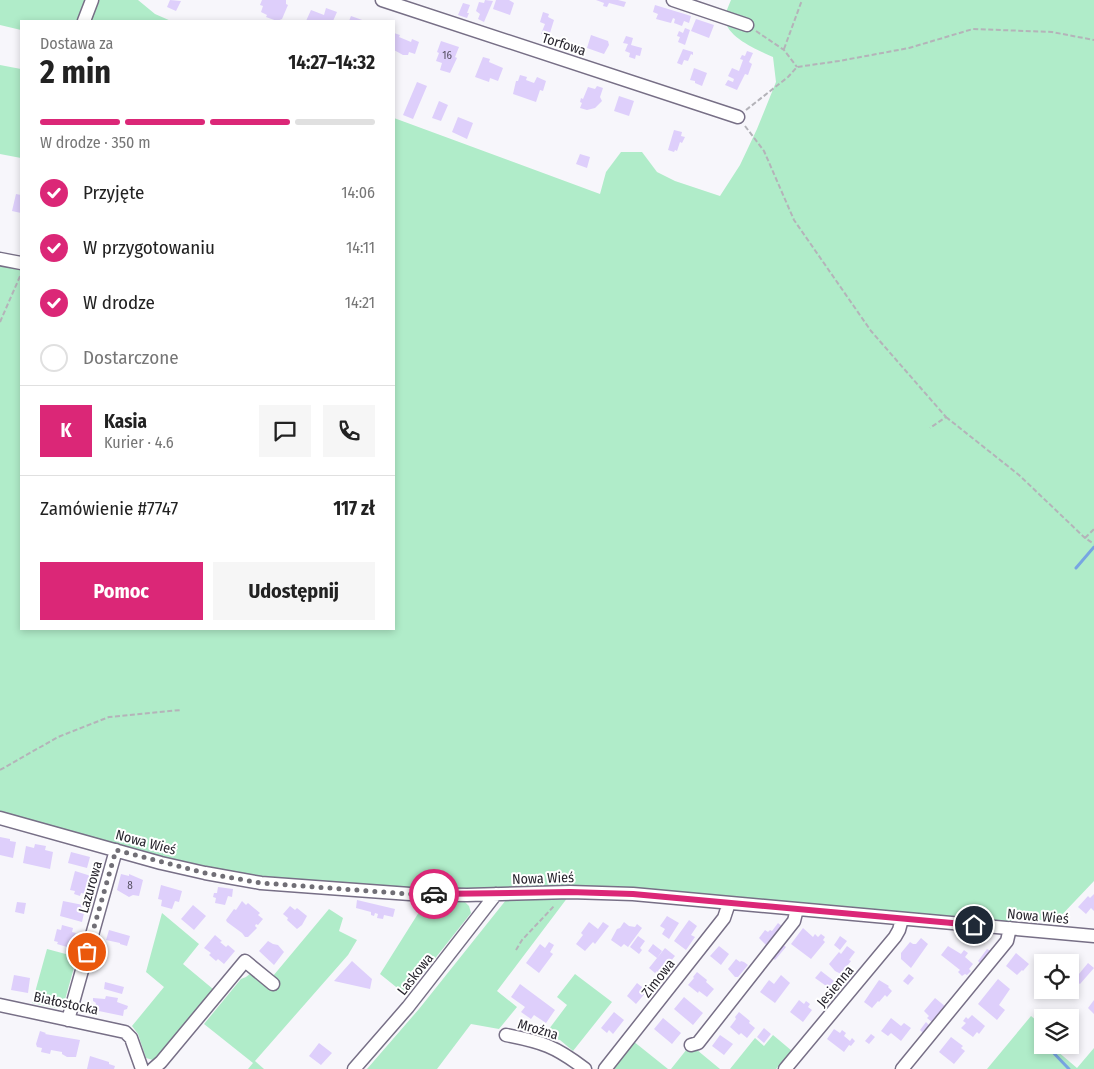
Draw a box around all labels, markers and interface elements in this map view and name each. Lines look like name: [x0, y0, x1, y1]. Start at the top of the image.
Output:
street label: Torfowa: [540, 29, 588, 60]
text: Dostawa za: [40, 34, 113, 53]
house number: 16: [442, 49, 452, 62]
text: 14:27–14:32: [288, 51, 375, 74]
text: 2 min: [40, 53, 111, 91]
text: W drodze · 350 m: [40, 133, 150, 152]
icon: check: [40, 179, 68, 207]
text: Przyjęte: [83, 181, 144, 204]
text: 14:06: [341, 183, 375, 202]
icon: check: [40, 234, 68, 262]
text: W przygotowaniu: [83, 236, 215, 259]
text: 14:11: [346, 238, 375, 257]
icon: check: [40, 289, 68, 317]
text: W drodze: [83, 291, 155, 314]
text: 14:21: [345, 293, 375, 312]
text: Dostarczone: [83, 346, 179, 369]
button: chat: [259, 405, 311, 457]
button: phone: [323, 405, 375, 457]
text: Kasia: [104, 410, 147, 433]
text: K: [60, 419, 72, 442]
text: Kurier · 4.6: [104, 433, 174, 452]
text: Zamówienie #7747: [40, 497, 178, 520]
text: 117 zł: [333, 497, 375, 520]
button: Pomoc: [40, 562, 203, 620]
button: Udostępnij: [213, 562, 375, 620]
street label: Nowa Wieś: [114, 826, 178, 859]
street label: Lazurowa: [75, 859, 106, 915]
courier: [409, 869, 459, 919]
street label: Nowa Wieś: [512, 869, 574, 888]
house number: 8: [127, 879, 133, 892]
icon: car: [420, 880, 448, 908]
pin: [953, 904, 995, 946]
street label: Nowa Wieś: [1006, 905, 1070, 928]
icon: home: [960, 911, 988, 939]
pin: [66, 931, 108, 973]
icon: bag: [73, 938, 101, 966]
street label: Laskowa: [394, 950, 437, 999]
map controls: [1034, 954, 1079, 1054]
button: locate: [1034, 954, 1079, 999]
street label: Zimowa: [638, 956, 679, 1001]
street label: Jesienna: [813, 962, 858, 1010]
street label: Białostocka: [32, 988, 100, 1019]
button: layers: [1034, 1009, 1079, 1054]
street label: Mroźna: [516, 1016, 560, 1043]

